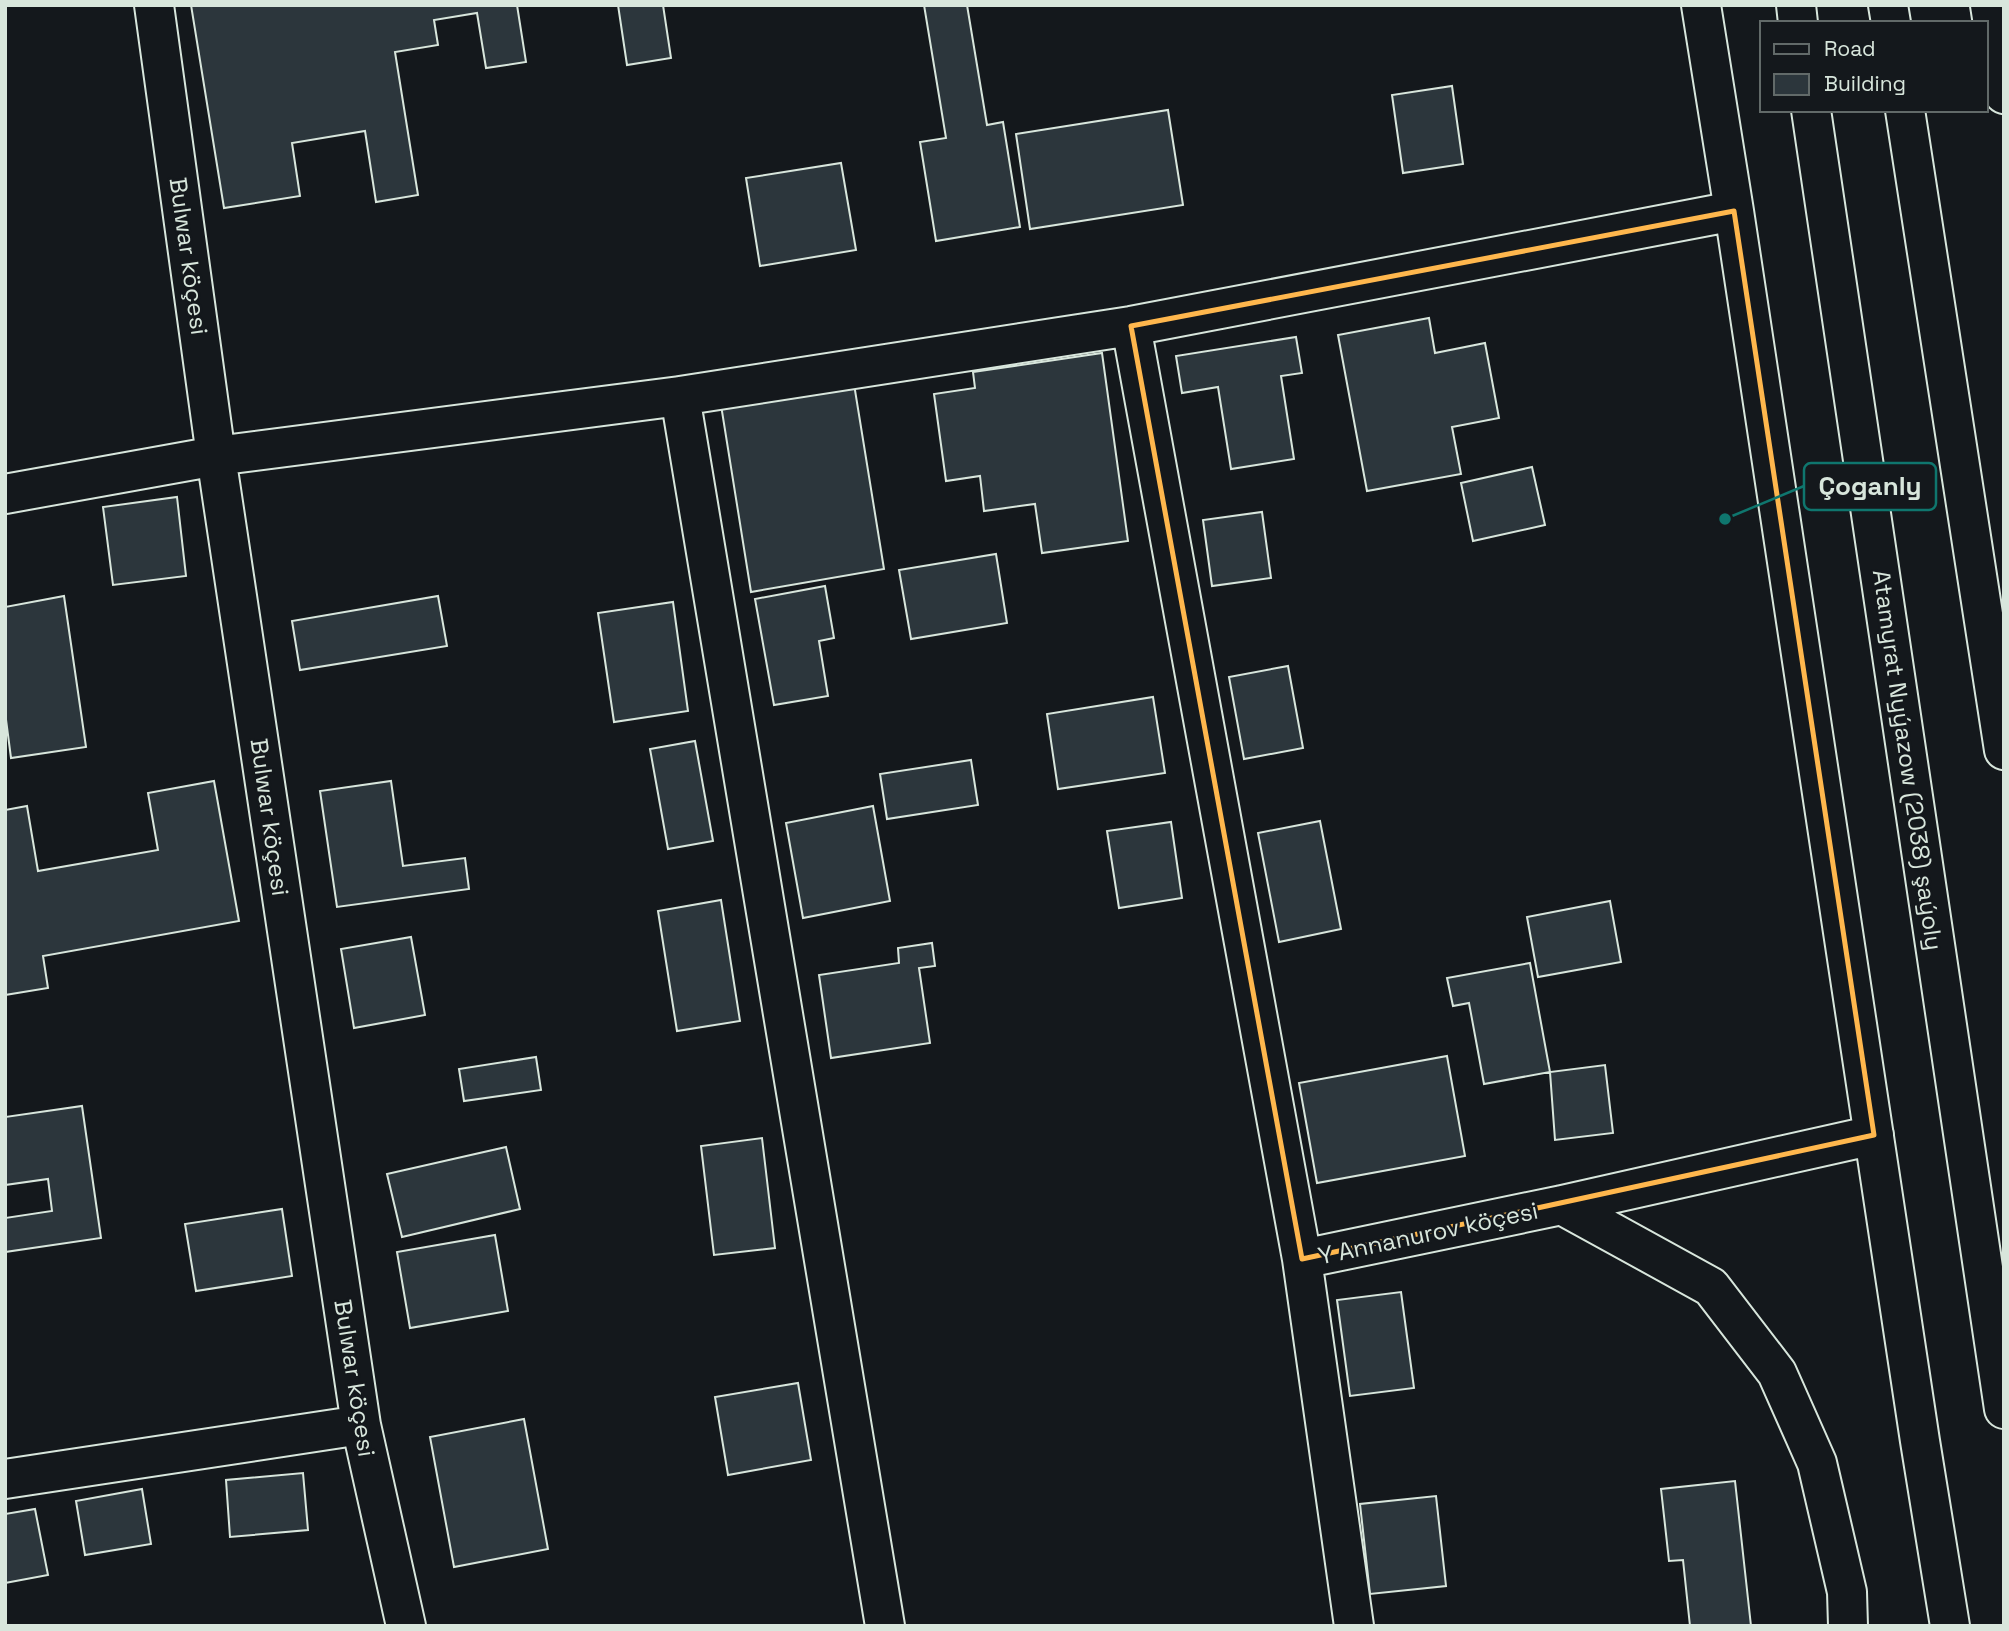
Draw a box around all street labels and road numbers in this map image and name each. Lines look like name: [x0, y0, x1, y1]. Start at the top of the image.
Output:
street label: Bulwar köçesi: [163, 175, 215, 337]
street label: Atamyrat Nyýazow (2038) şaýoly: [1866, 568, 1950, 952]
street label: Bulwar köçesi: [244, 736, 296, 898]
street label: Y Annanurov köçesi: [1315, 1195, 1541, 1271]
street label: Bulwar köçesi: [327, 1297, 383, 1459]

